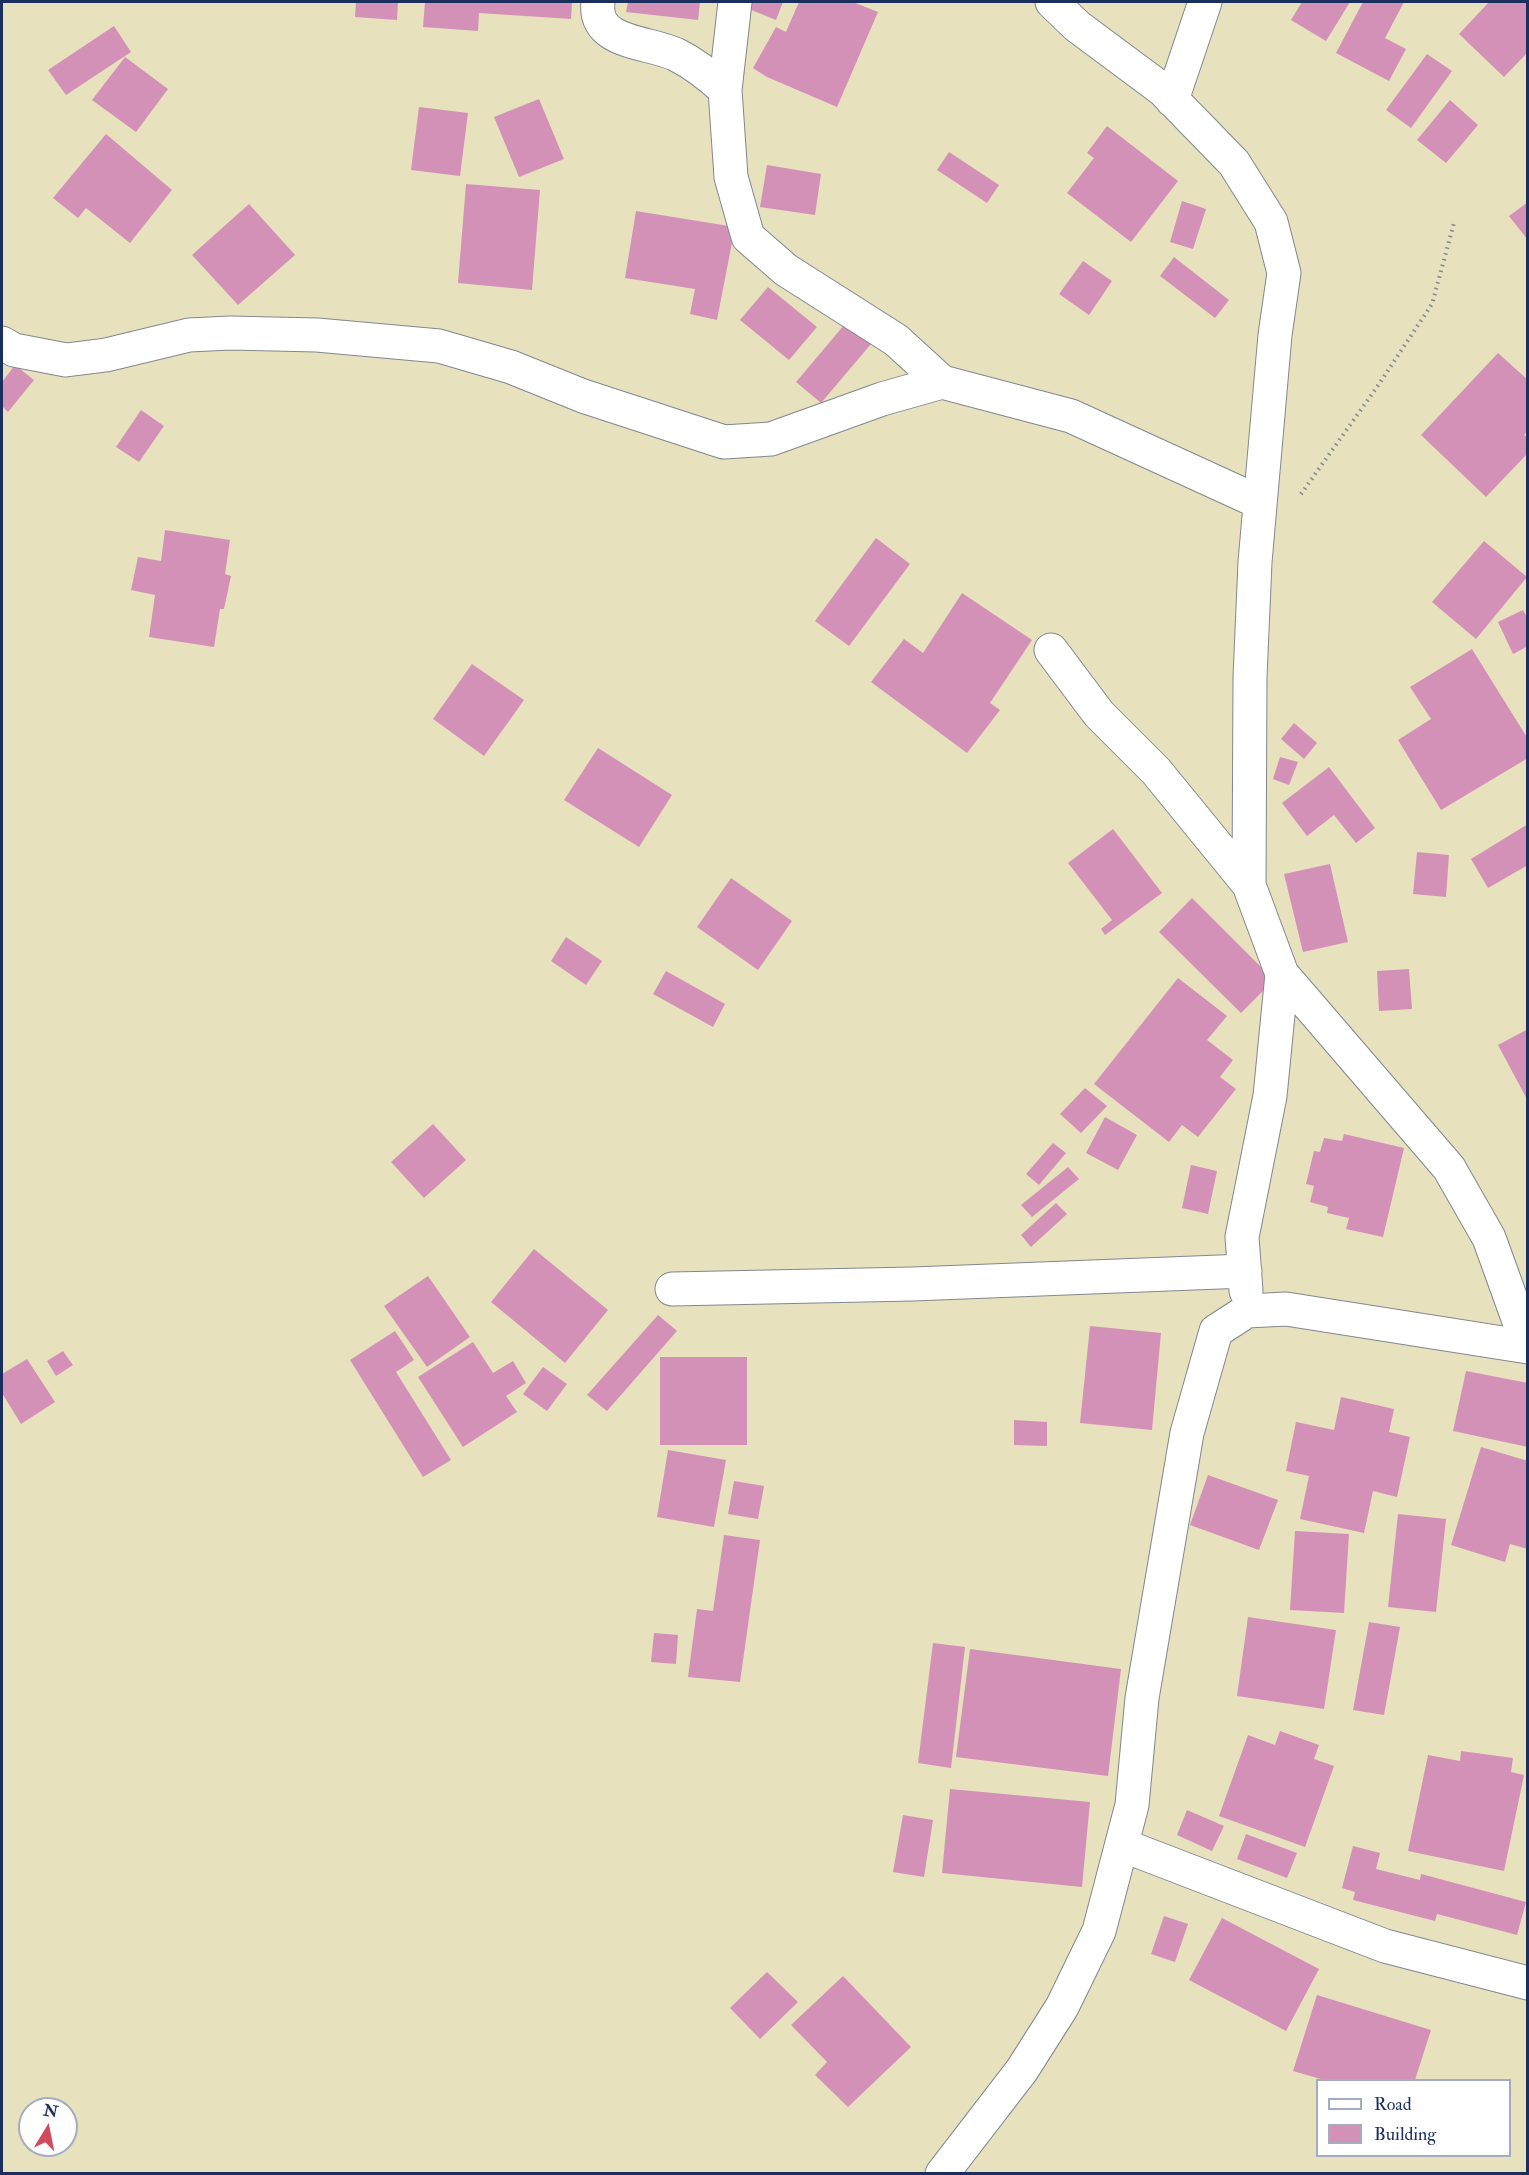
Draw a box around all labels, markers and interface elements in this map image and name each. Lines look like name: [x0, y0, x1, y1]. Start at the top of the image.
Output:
legend: [1316, 2079, 1511, 2157]
text: Road: [1374, 2093, 1412, 2116]
north arrow: [18, 2097, 78, 2157]
text: N: [42, 2100, 60, 2122]
text: Building: [1374, 2123, 1436, 2146]

